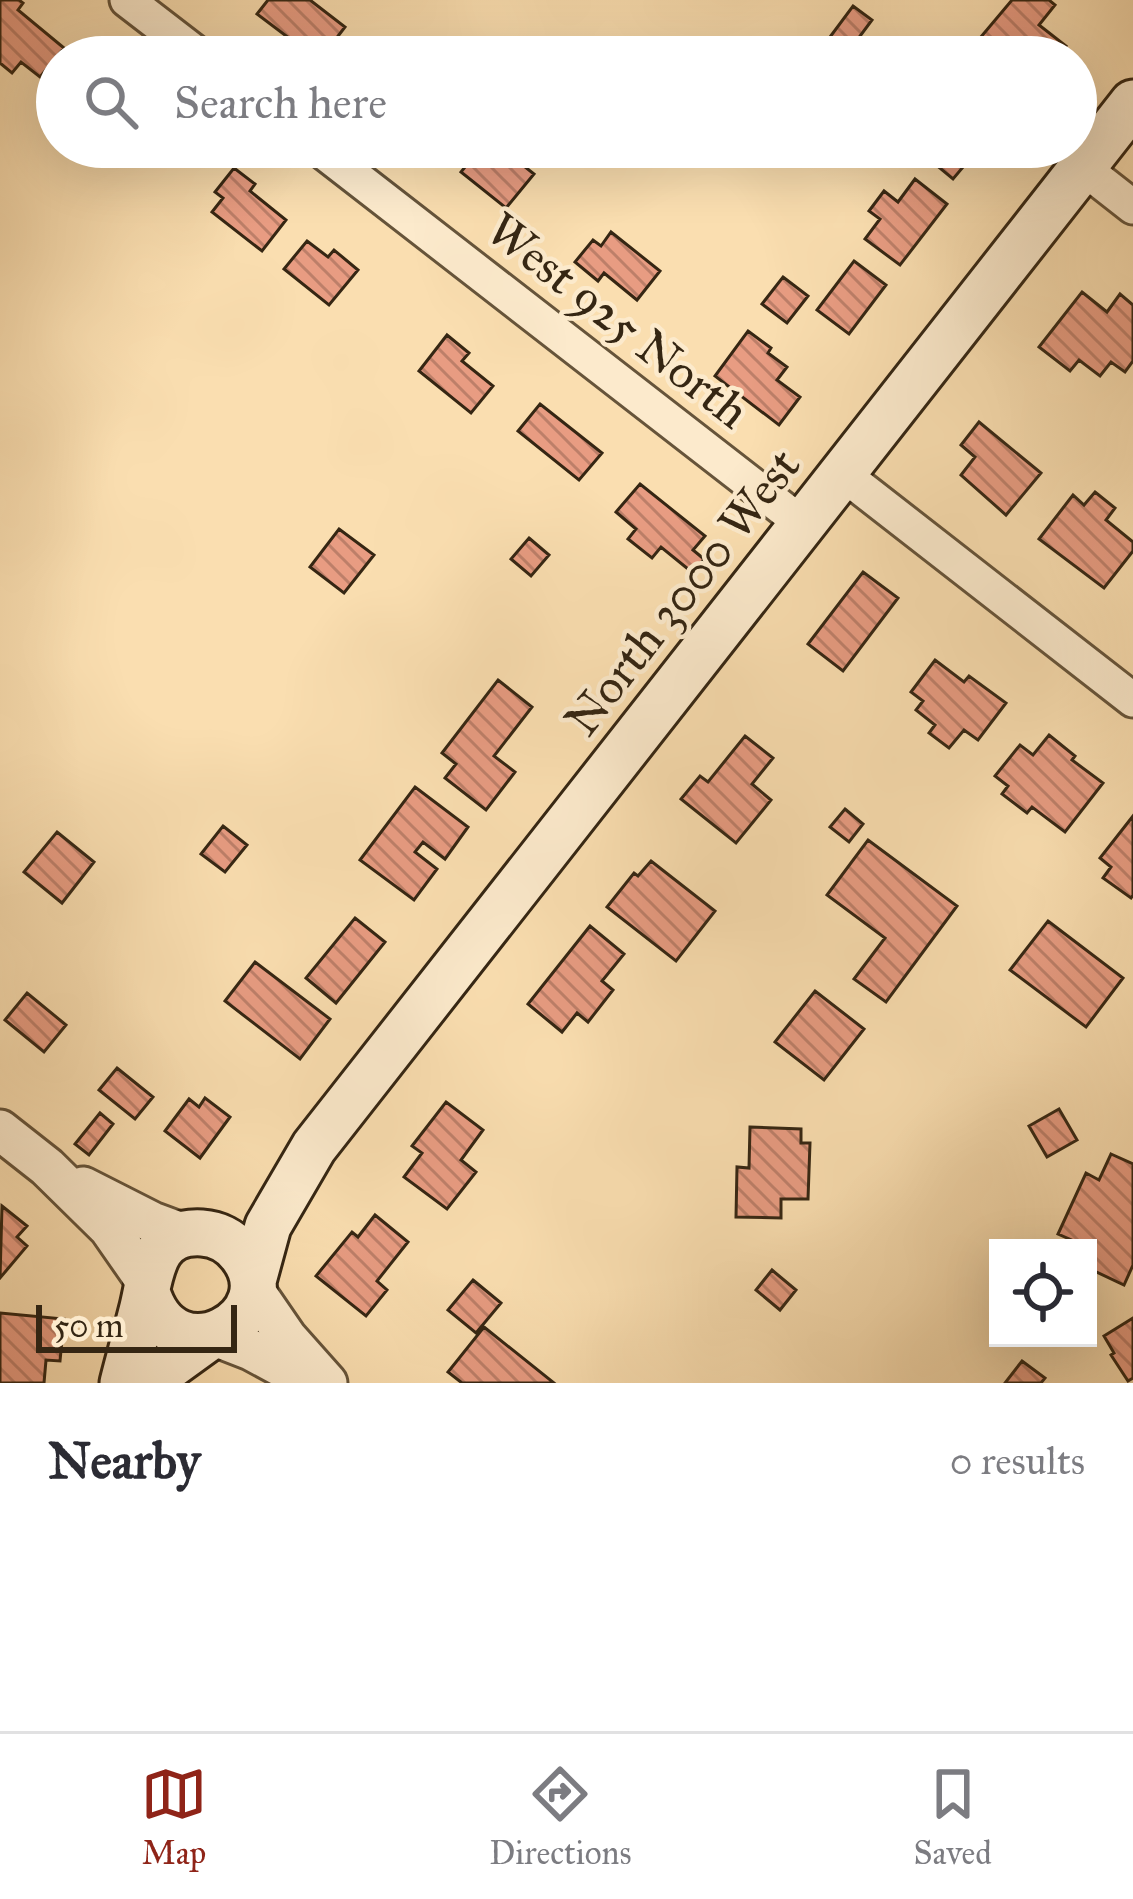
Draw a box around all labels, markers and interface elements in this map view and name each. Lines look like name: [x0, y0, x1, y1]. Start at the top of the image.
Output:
search box: [36, 36, 1097, 168]
icon: search: [78, 69, 144, 135]
text: Search here: [174, 75, 387, 130]
street label: West 925 North: [475, 199, 761, 441]
street label: North 3000 West: [552, 437, 812, 747]
map controls: [989, 1239, 1097, 1347]
button: locate: [989, 1239, 1097, 1347]
scale bar: [36, 1299, 237, 1352]
text: 50 m: [54, 1306, 123, 1346]
text: Nearby: [48, 1430, 200, 1492]
text: 0 results: [950, 1437, 1085, 1485]
tab: Map: [141, 1761, 207, 1873]
tab: Directions: [489, 1761, 631, 1873]
tab: Saved: [914, 1761, 992, 1873]

